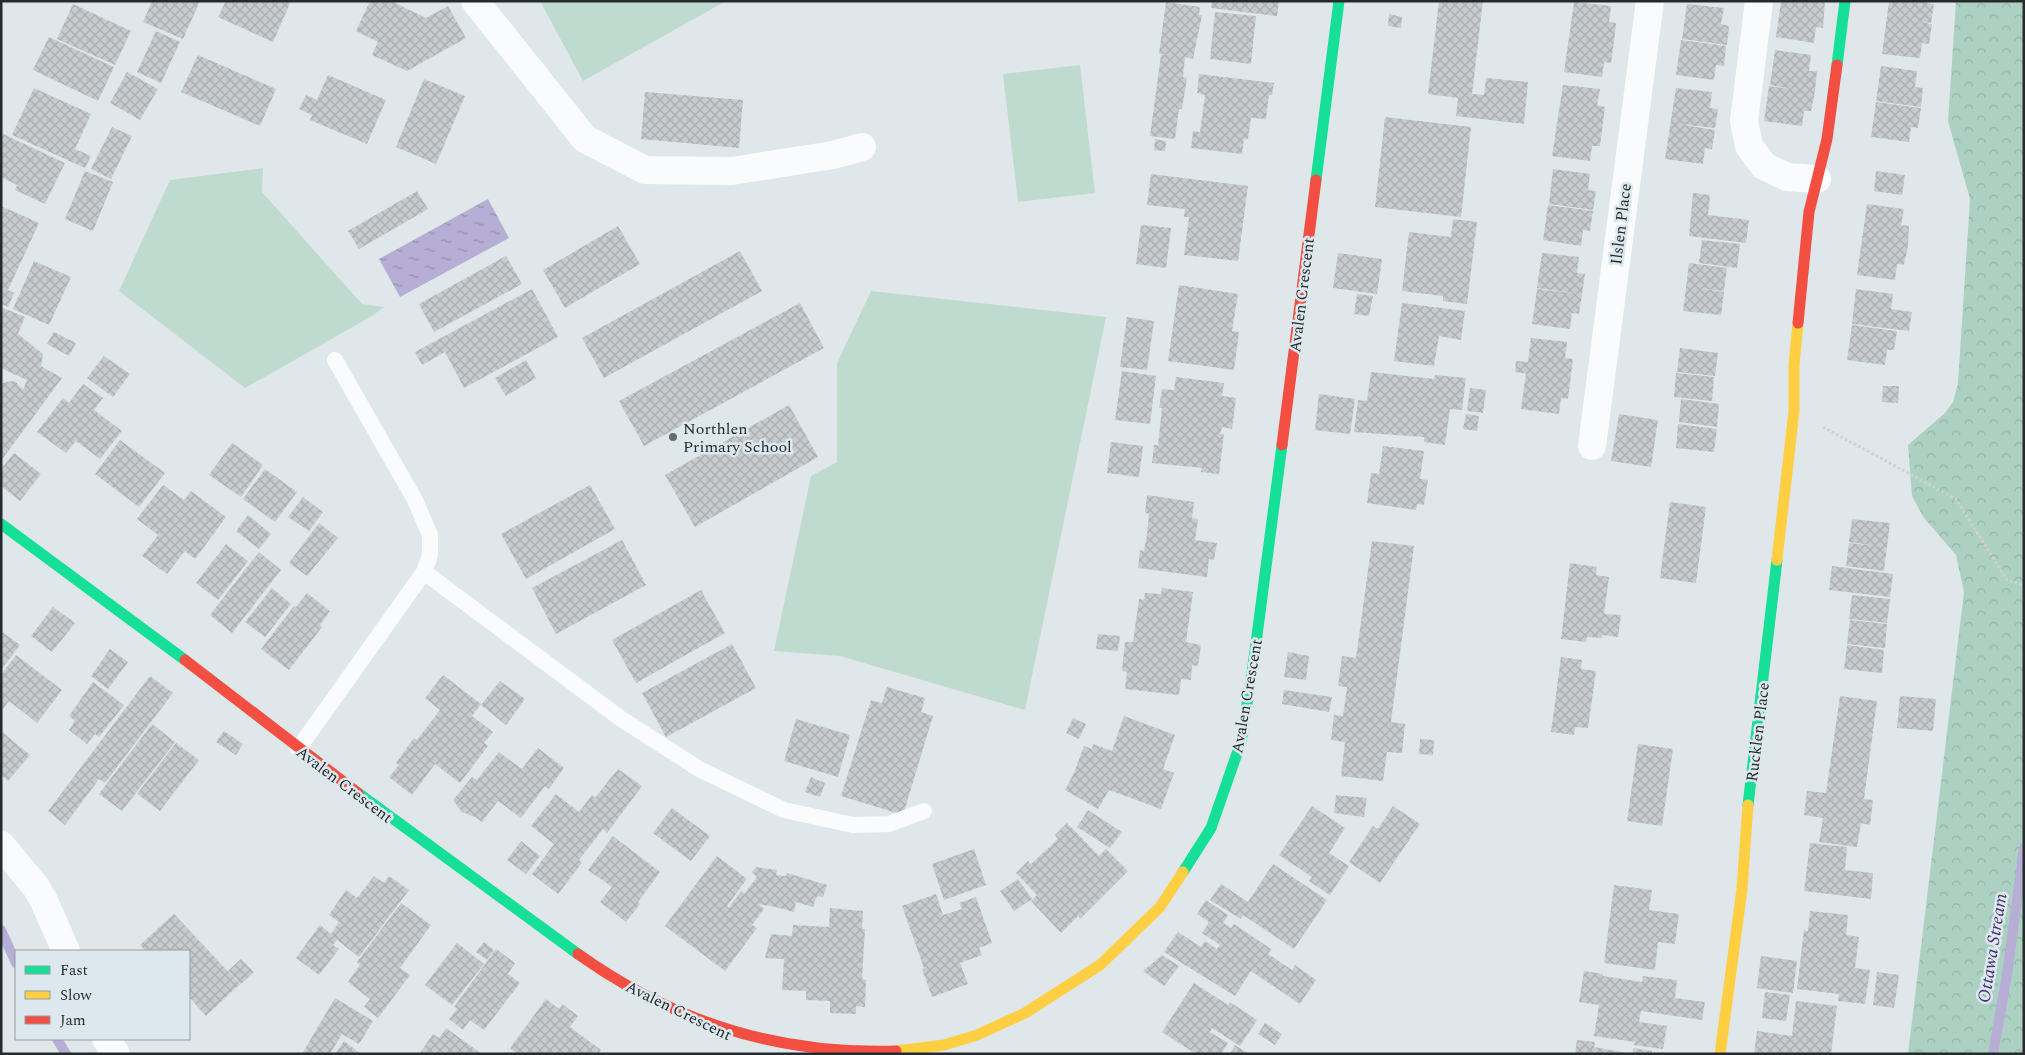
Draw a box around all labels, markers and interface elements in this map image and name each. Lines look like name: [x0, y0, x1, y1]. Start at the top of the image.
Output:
street label: Ilslen Place: [1604, 182, 1638, 266]
street label: Avalen Crescent: [1283, 236, 1321, 354]
place label: Northlen Primary School: [683, 417, 792, 459]
marker: Northlen Primary School: [667, 431, 679, 443]
street label: Avalen Crescent: [1225, 637, 1269, 755]
street label: Rucklen Place: [1740, 681, 1776, 783]
street label: Avalen Crescent: [291, 740, 398, 829]
water label: Ottawa Stream: [1971, 891, 2014, 1005]
legend: [15, 950, 190, 1040]
text: Fast: [60, 959, 88, 982]
street label: Avalen Crescent: [621, 975, 736, 1047]
text: Slow: [60, 984, 92, 1007]
text: Jam: [60, 1009, 86, 1032]

